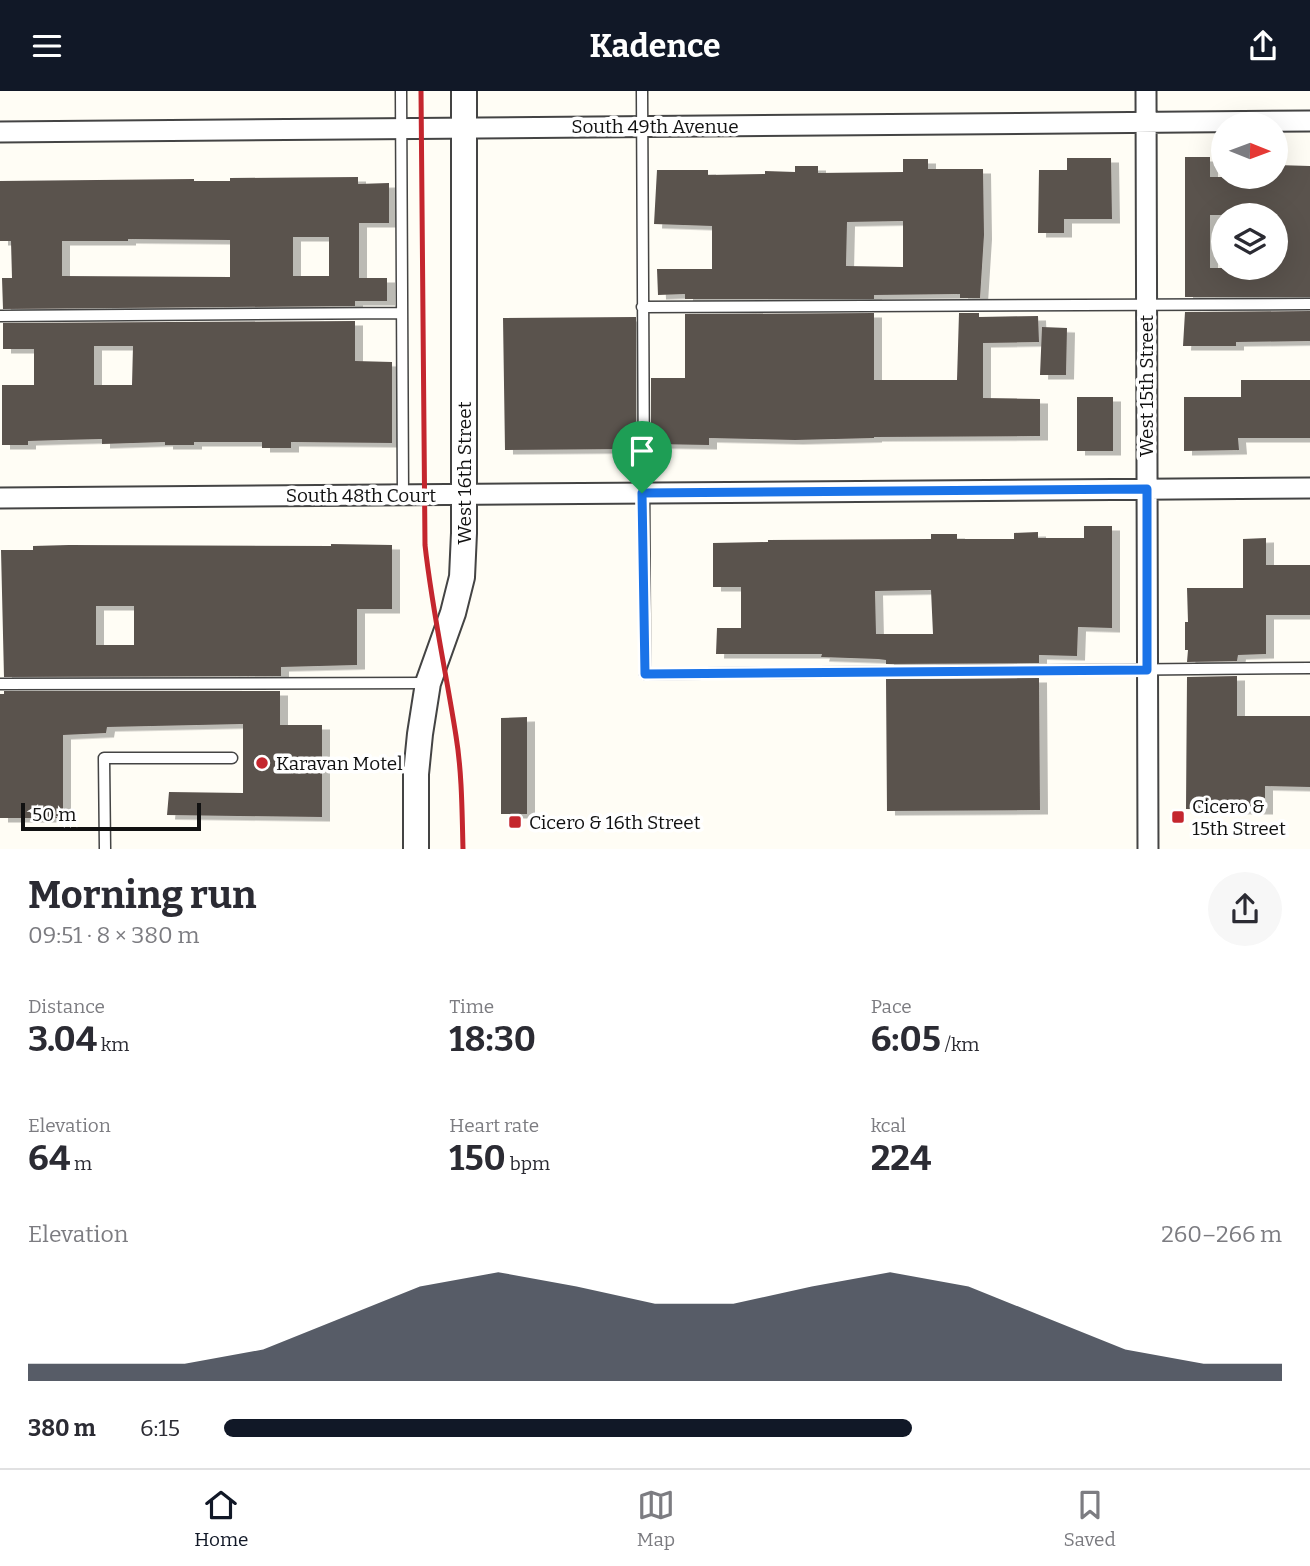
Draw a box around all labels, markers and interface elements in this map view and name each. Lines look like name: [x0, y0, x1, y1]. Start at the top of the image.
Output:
icon: menu: [28, 27, 66, 65]
text: Kadence: [589, 27, 721, 65]
icon: share: [1244, 27, 1282, 65]
north arrow: [1211, 112, 1288, 189]
map controls: [1211, 112, 1288, 280]
street label: South 49th Avenue: [571, 115, 739, 138]
button: layers: [1211, 203, 1288, 280]
street label: West 15th Street: [1135, 315, 1158, 457]
street label: West 16th Street: [453, 401, 476, 545]
pin: [612, 421, 672, 493]
icon: arrive: [623, 432, 661, 470]
street label: South 48th Court: [286, 484, 436, 507]
place label: Karavan Motel: [276, 752, 403, 775]
marker: Karavan Motel: [254, 755, 270, 771]
place label: Cicero & 15th Street: [1192, 795, 1286, 840]
scale bar: [21, 799, 201, 831]
text: 50 m: [32, 803, 76, 826]
marker: Cicero & 15th Street: [1170, 809, 1186, 825]
place label: Cicero & 16th Street: [529, 811, 701, 834]
marker: Cicero & 16th Street: [507, 814, 523, 830]
text: Morning run: [28, 872, 256, 918]
button: share: [1208, 872, 1282, 946]
text: 09:51 · 8 × 380 m: [28, 921, 199, 949]
text: Distance: [28, 995, 105, 1018]
text: Time: [449, 995, 494, 1018]
text: Pace: [871, 995, 912, 1018]
text: 3.04: [28, 1018, 97, 1060]
text: 18:30: [449, 1018, 536, 1060]
text: 6:05: [871, 1018, 941, 1060]
text: km: [97, 1033, 129, 1056]
text: /km: [941, 1033, 980, 1056]
text: Elevation: [28, 1114, 111, 1137]
text: Heart rate: [449, 1114, 539, 1137]
text: kcal: [871, 1114, 906, 1137]
text: 64: [28, 1137, 70, 1179]
text: 150: [449, 1137, 506, 1179]
text: 224: [871, 1137, 931, 1179]
text: m: [70, 1152, 92, 1175]
text: bpm: [506, 1152, 550, 1175]
text: Elevation: [28, 1220, 128, 1248]
text: 260–266 m: [1161, 1220, 1282, 1248]
text: 380 m: [28, 1414, 96, 1442]
text: 6:15: [140, 1414, 180, 1442]
tab: Home: [194, 1486, 248, 1551]
tab: Map: [637, 1486, 675, 1551]
tab: Saved: [1064, 1486, 1116, 1551]

